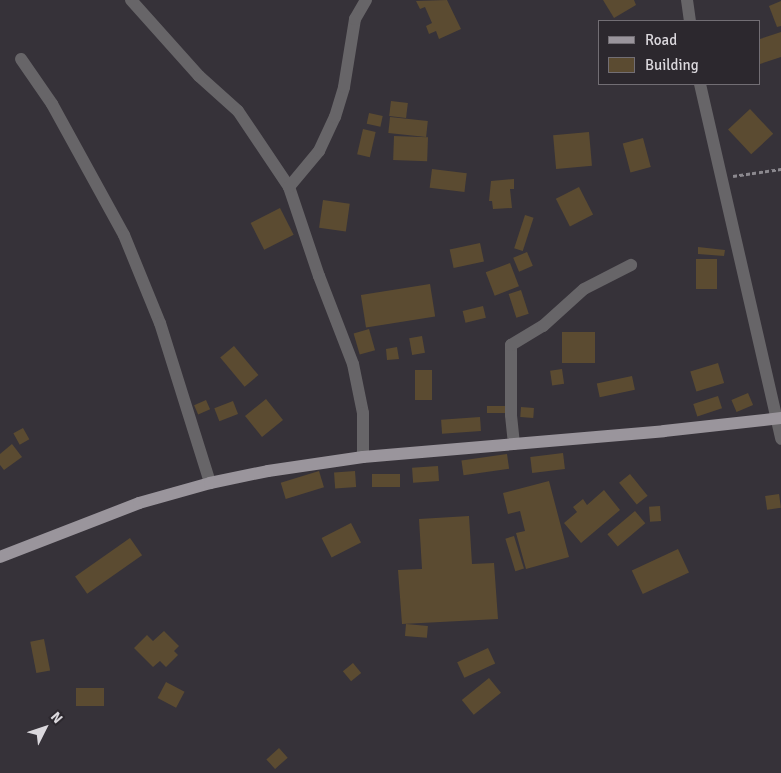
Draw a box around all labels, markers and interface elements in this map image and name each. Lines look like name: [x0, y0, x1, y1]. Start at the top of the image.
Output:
legend: [598, 20, 761, 85]
text: Road: [645, 31, 677, 49]
text: Building: [645, 56, 699, 74]
north arrow: [20, 703, 70, 753]
text: N: [47, 709, 66, 727]

